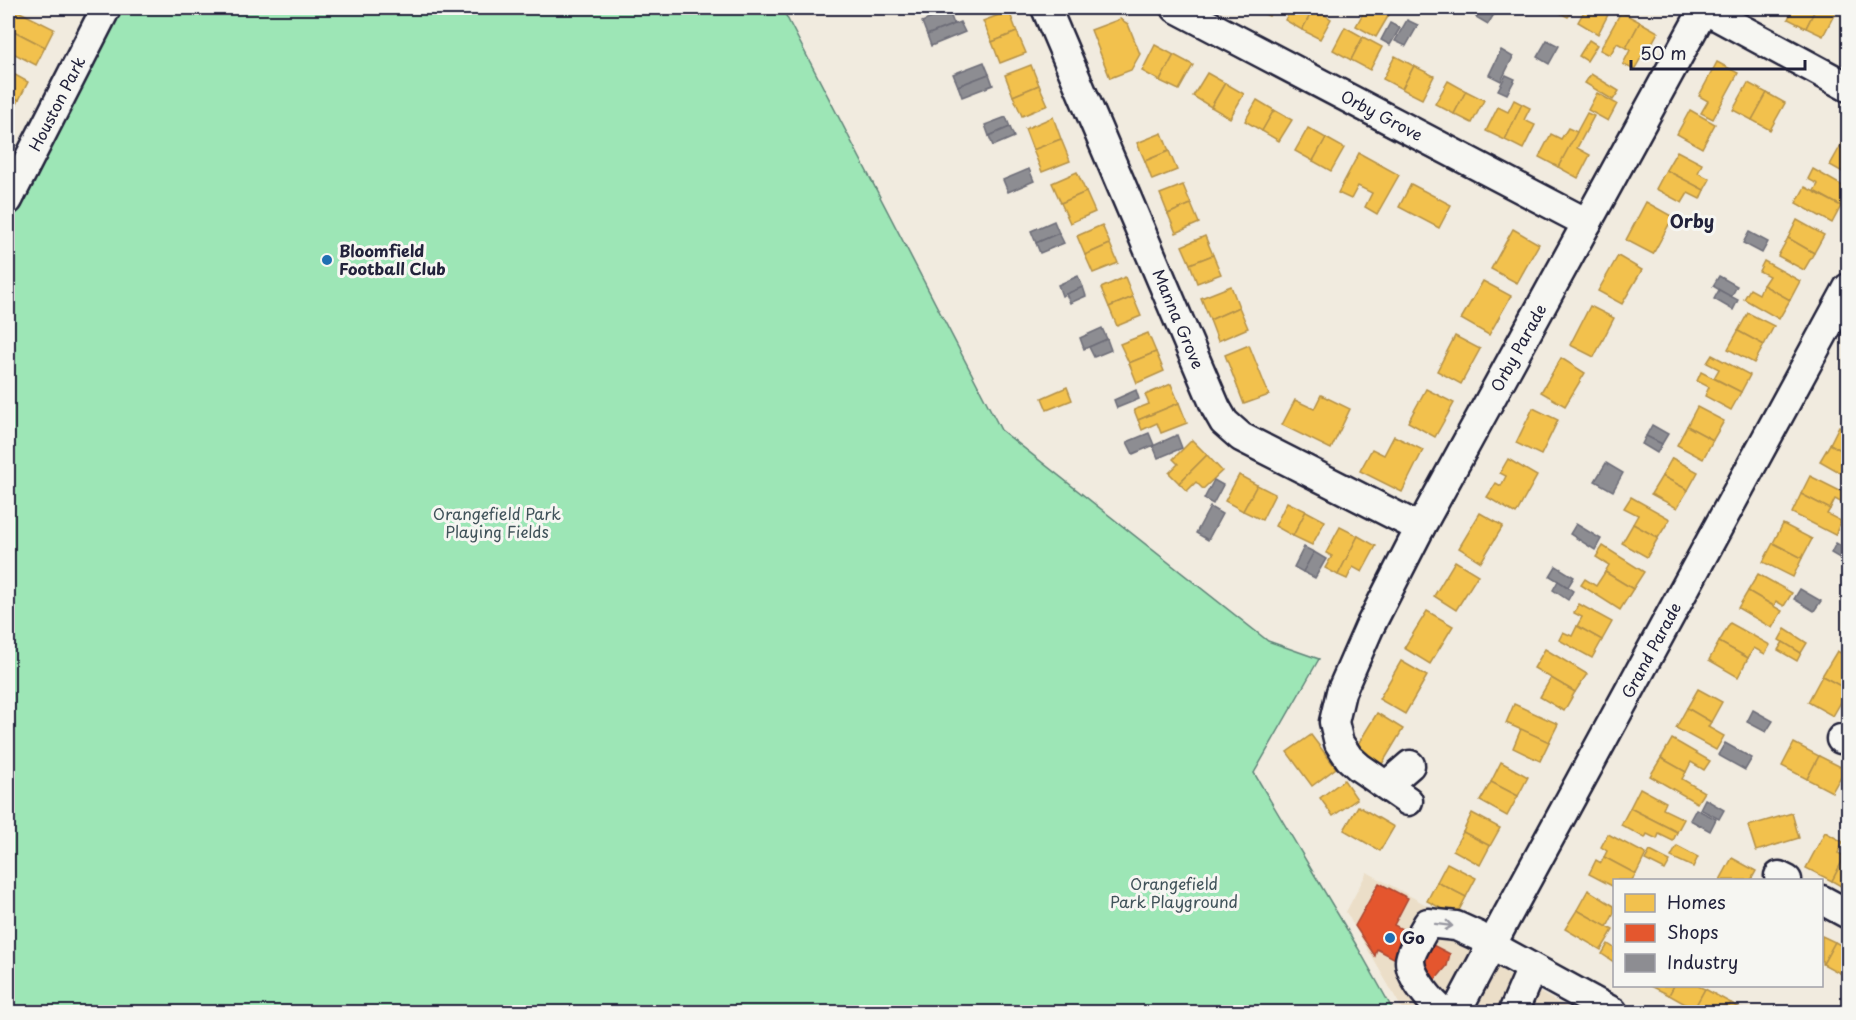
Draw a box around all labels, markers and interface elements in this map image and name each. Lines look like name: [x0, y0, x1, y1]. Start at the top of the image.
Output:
scale bar: [1631, 33, 1805, 71]
text: 50 m: [1640, 39, 1687, 66]
street label: Houston Park: [22, 51, 91, 155]
street label: Orby Grove: [1337, 83, 1427, 146]
district label: Orby: [1670, 207, 1714, 234]
place label: Bloomfield Football Club: [339, 238, 446, 280]
marker: Bloomfield Football Club: [320, 253, 334, 267]
street label: Manna Grove: [1147, 265, 1211, 372]
street label: Orby Parade: [1484, 299, 1551, 396]
park label: Orangefield Park Playing Fields: [433, 501, 561, 543]
street label: Grand Parade: [1615, 598, 1686, 702]
park label: Orangefield Park Playground: [1110, 871, 1238, 913]
legend: [1613, 879, 1823, 987]
text: Homes: [1667, 888, 1725, 915]
text: Shops: [1667, 918, 1718, 945]
one-way arrow: [1433, 919, 1453, 930]
place label: Go: [1402, 925, 1425, 949]
marker: Go: [1383, 931, 1397, 945]
text: Industry: [1667, 948, 1738, 975]

